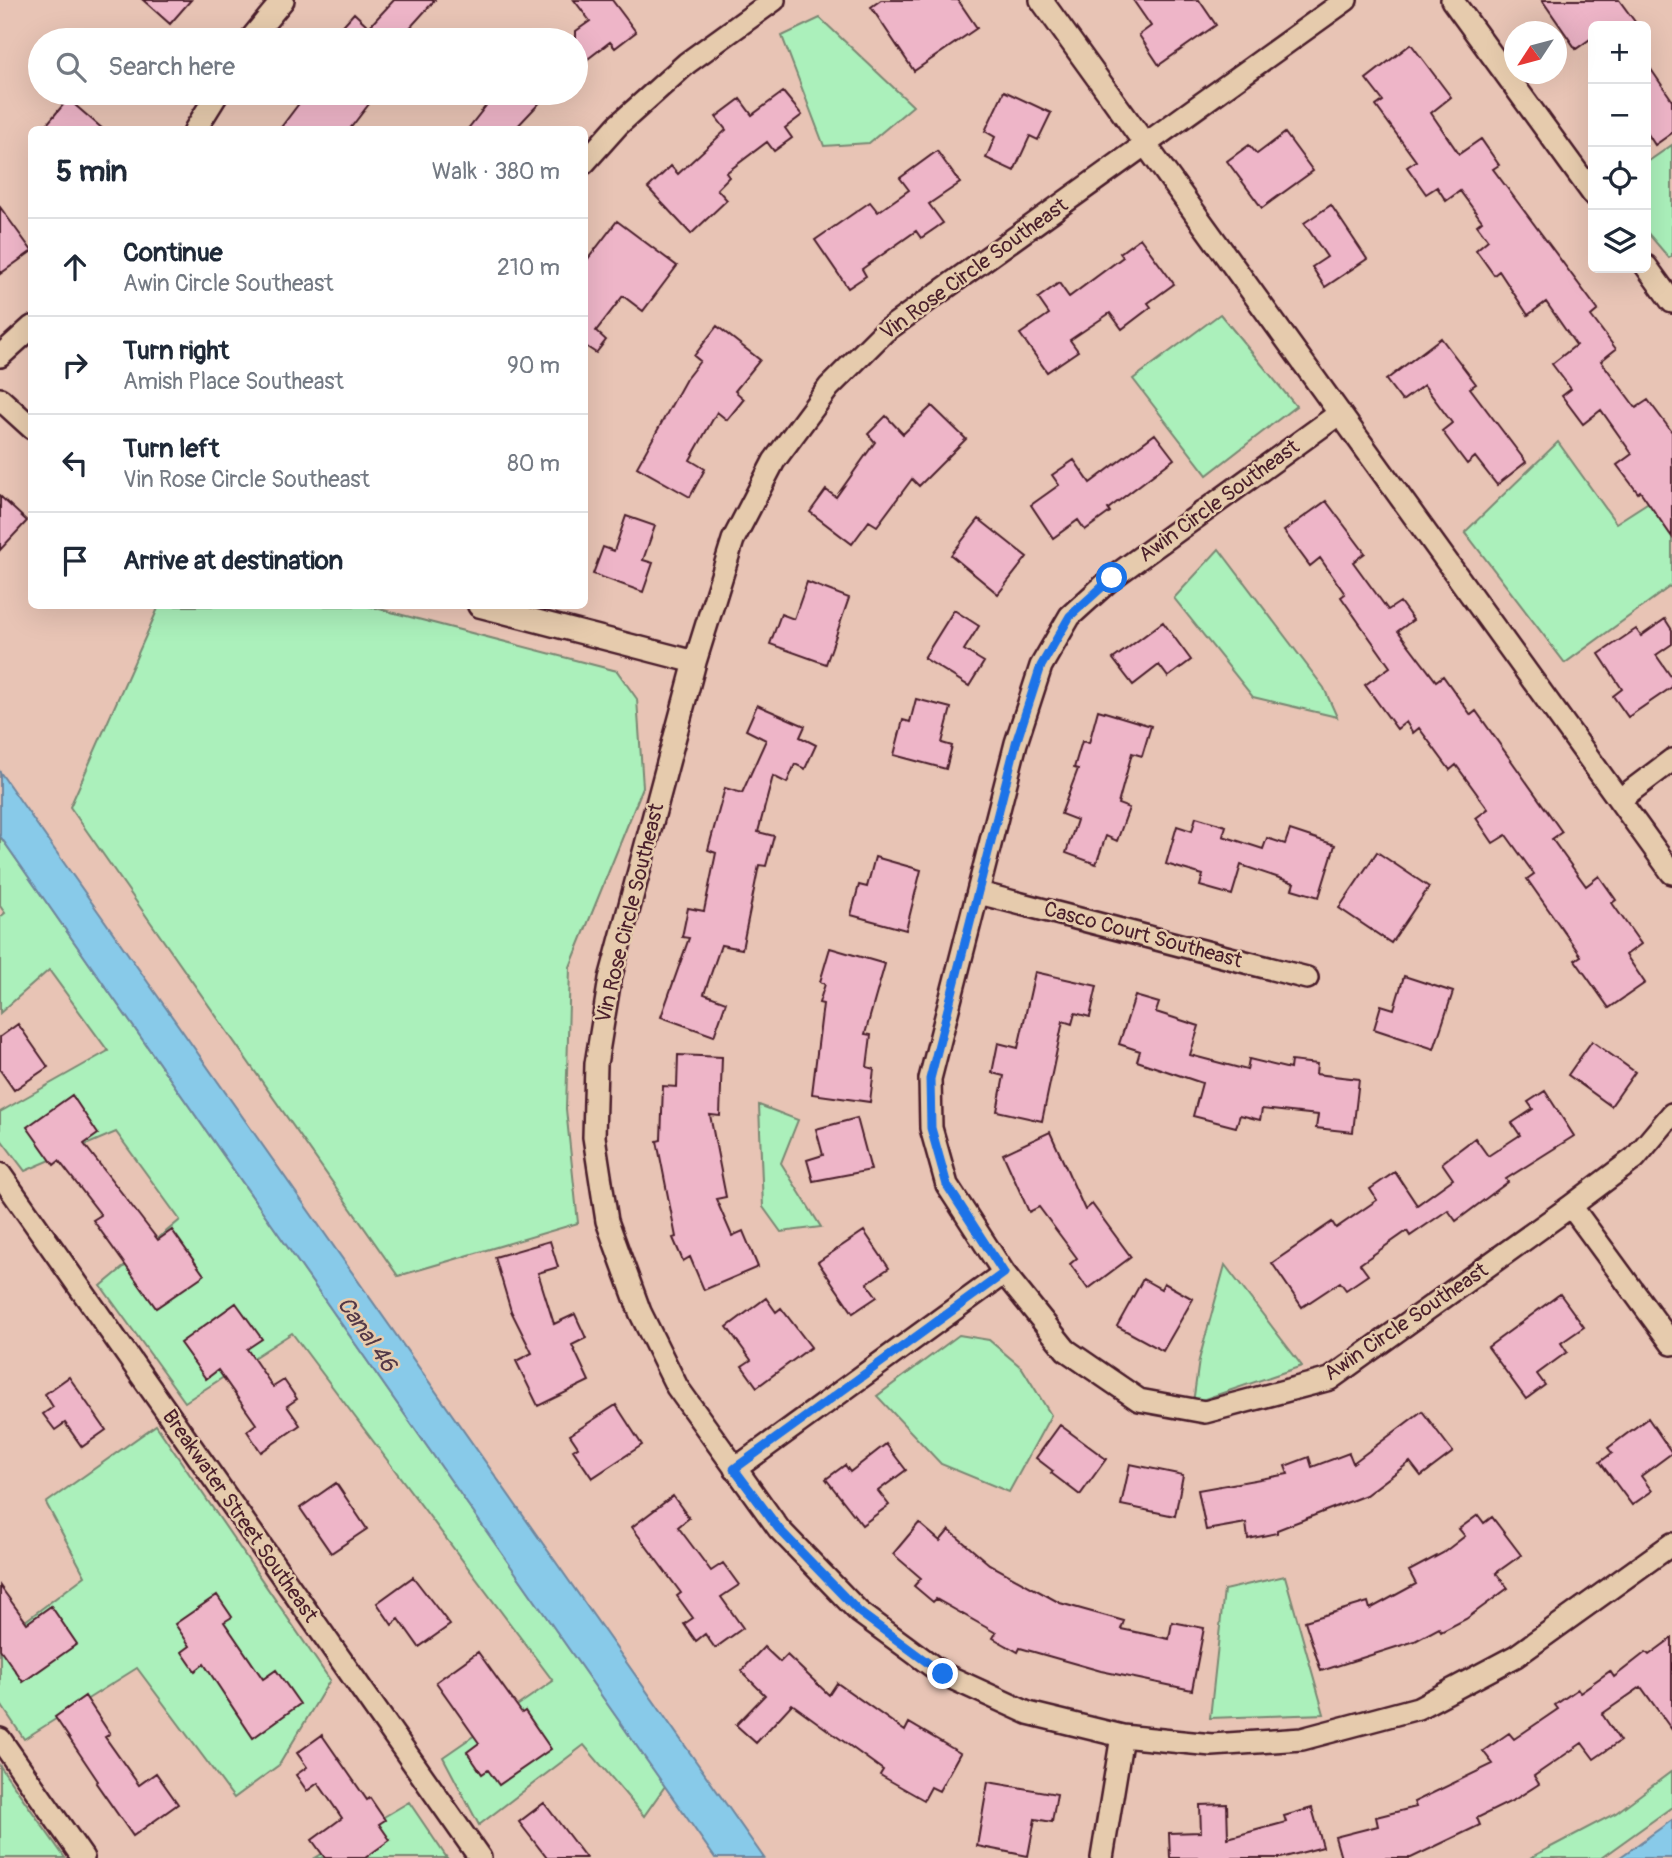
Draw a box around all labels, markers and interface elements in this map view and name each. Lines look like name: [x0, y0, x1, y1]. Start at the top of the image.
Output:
north arrow: [1504, 21, 1567, 84]
map controls: [1588, 21, 1651, 273]
button: +: [1588, 21, 1651, 84]
search box: [28, 28, 588, 105]
icon: search: [52, 48, 90, 86]
text: Search here: [108, 51, 235, 83]
button: −: [1588, 84, 1651, 147]
button: locate: [1588, 147, 1651, 210]
text: 5 min: [56, 153, 127, 190]
text: Walk · 380 m: [432, 157, 560, 186]
street label: Vin Rose Circle Southeast: [875, 192, 1074, 346]
button: layers: [1588, 210, 1651, 273]
text: Continue: [123, 237, 223, 269]
icon: ahead: [56, 248, 94, 286]
text: 210 m: [497, 253, 560, 282]
text: Awin Circle Southeast: [123, 269, 334, 298]
text: Turn right: [123, 335, 229, 367]
icon: right: [56, 346, 94, 384]
text: 90 m: [507, 351, 560, 380]
text: Amish Place Southeast: [123, 367, 344, 396]
text: Turn left: [123, 433, 219, 465]
street label: Awin Circle Southeast: [1133, 433, 1305, 568]
icon: left: [56, 444, 94, 482]
text: 80 m: [507, 449, 560, 478]
text: Vin Rose Circle Southeast: [123, 465, 370, 494]
icon: arrive: [56, 542, 94, 580]
text: Arrive at destination: [123, 545, 343, 577]
route start: [1096, 562, 1127, 593]
street label: Vin Rose Circle Southeast: [590, 800, 670, 1026]
street label: Casco Court Southeast: [1041, 896, 1246, 975]
street label: Awin Circle Southeast: [1319, 1257, 1494, 1387]
water label: Canal 46: [331, 1291, 404, 1378]
street label: Breakwater Street Southeast: [156, 1404, 324, 1628]
route end: [927, 1658, 958, 1689]

